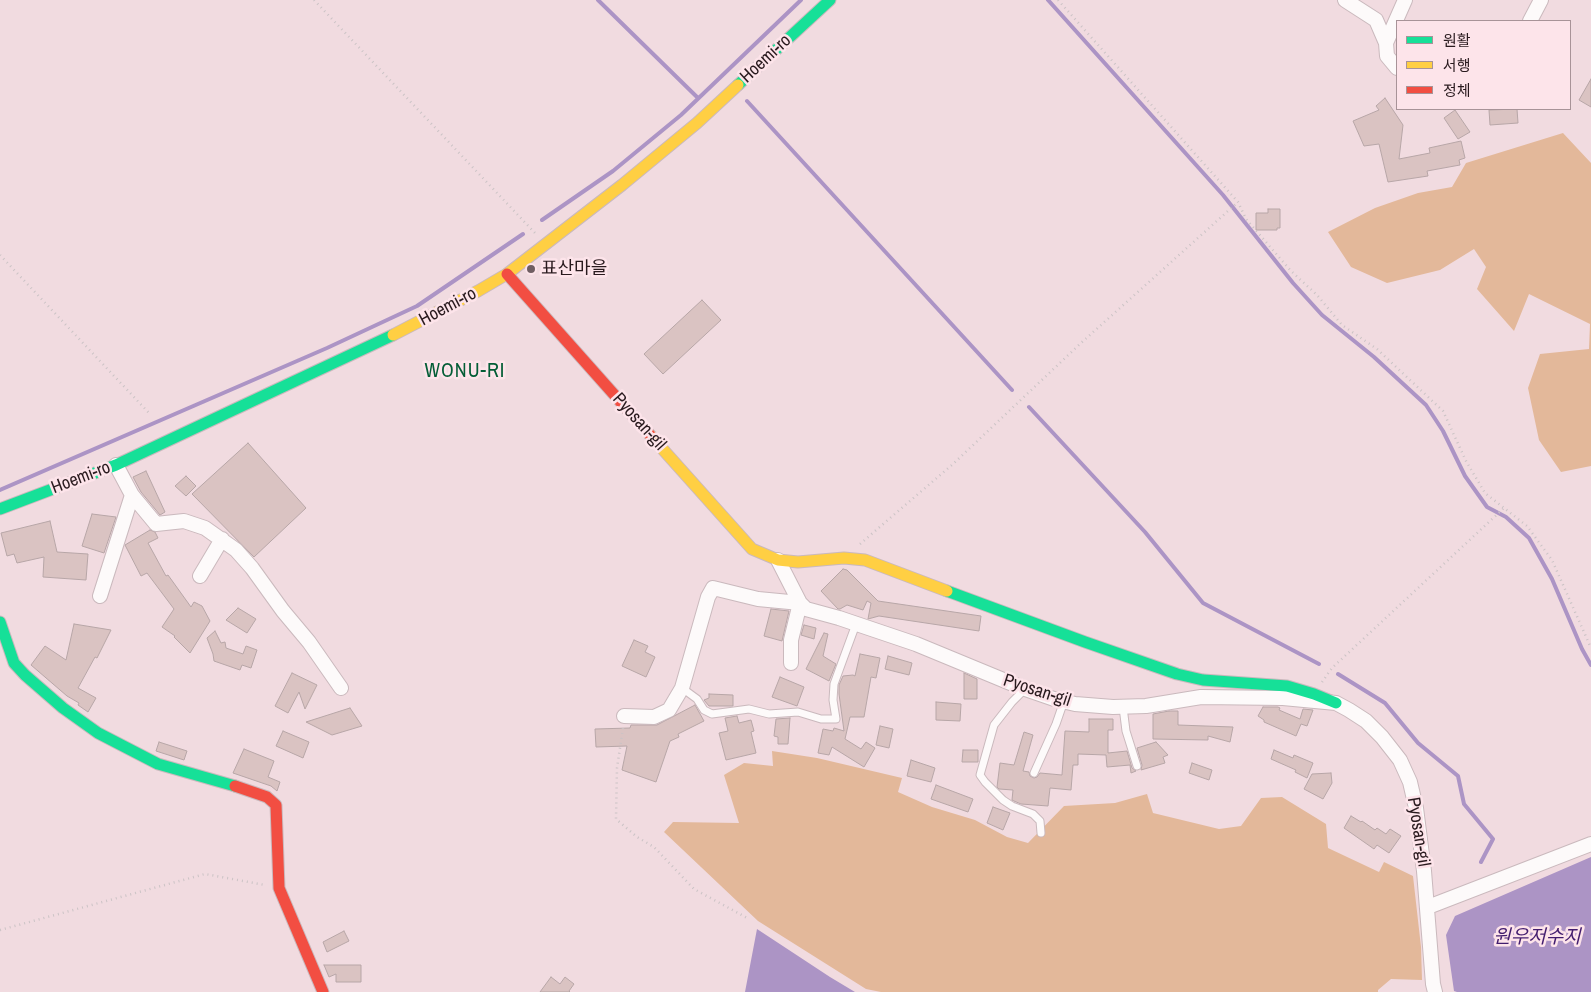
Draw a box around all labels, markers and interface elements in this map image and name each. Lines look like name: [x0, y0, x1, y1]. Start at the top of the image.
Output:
legend: [1396, 20, 1571, 110]
street label: Hoemi-ro: [736, 30, 796, 88]
text: 원활: [1443, 30, 1471, 51]
text: 서행: [1443, 55, 1471, 76]
text: 정체: [1443, 80, 1471, 101]
place label: 표산마을: [541, 258, 607, 280]
marker: 표산마을: [525, 263, 537, 275]
street label: Hoemi-ro: [416, 283, 480, 331]
district label: WONU-RI: [424, 360, 506, 384]
street label: Pyosan-gil: [608, 389, 670, 455]
street label: Hoemi-ro: [48, 457, 114, 499]
street label: Pyosan-gil: [1001, 670, 1073, 712]
street label: Pyosan-gil: [1402, 796, 1434, 868]
water label: 원우저수지: [1493, 927, 1581, 949]

